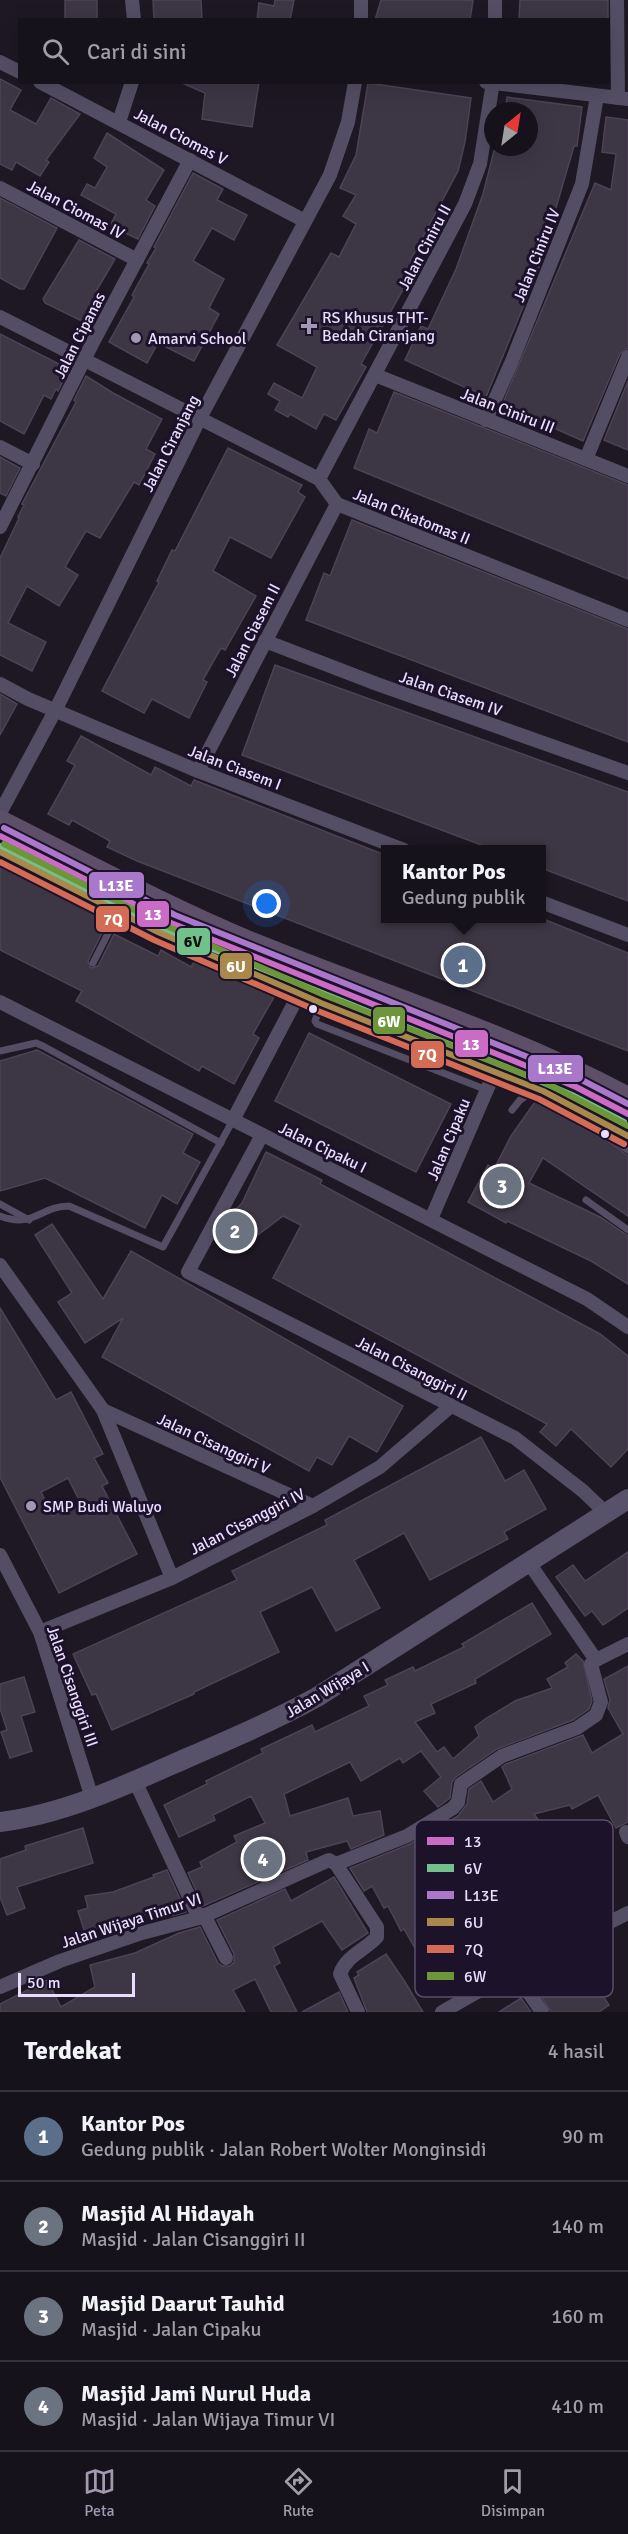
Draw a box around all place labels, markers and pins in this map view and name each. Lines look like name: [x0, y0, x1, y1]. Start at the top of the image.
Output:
place label: RS Khusus THT- Bedah Ciranjang: [322, 308, 435, 346]
marker: RS Khusus THT- Bedah Ciranjang: [300, 317, 318, 335]
place label: Amarvi School: [148, 329, 247, 349]
marker: Amarvi School: [129, 331, 143, 345]
pin: 1: [444, 942, 482, 988]
unlabelled marker: [307, 1003, 319, 1015]
unlabelled marker: [599, 1128, 611, 1140]
pin: 3: [482, 1164, 522, 1208]
pin: 2: [216, 1208, 254, 1254]
place label: SMP Budi Waluyo: [43, 1497, 162, 1517]
marker: SMP Budi Waluyo: [24, 1499, 38, 1513]
pin: 4: [244, 1836, 282, 1882]

